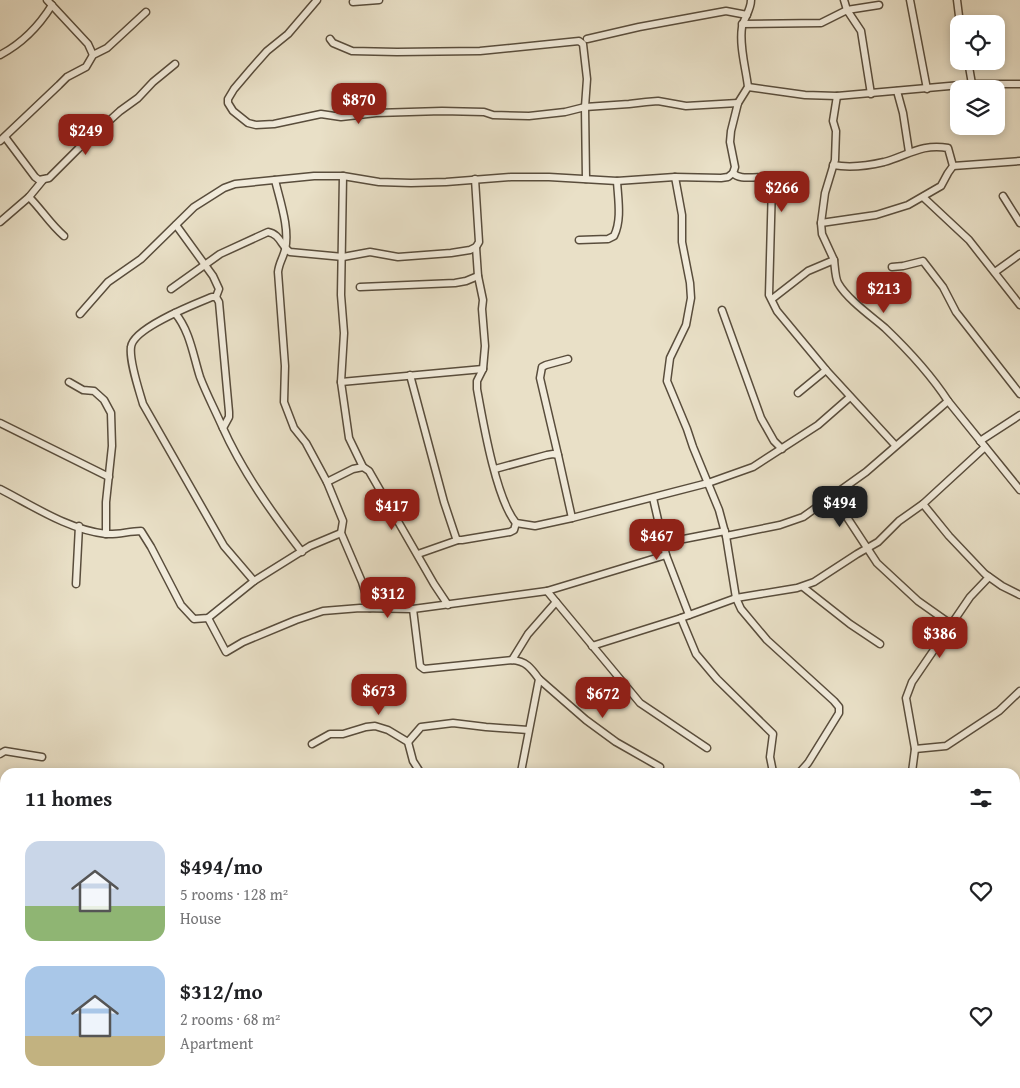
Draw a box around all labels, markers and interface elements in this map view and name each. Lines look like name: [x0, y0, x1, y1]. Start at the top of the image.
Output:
map controls: [950, 15, 1005, 135]
button: locate: [950, 15, 1005, 70]
button: layers: [950, 80, 1005, 135]
pin: $870: [329, 82, 389, 125]
text: $870: [342, 87, 376, 111]
pin: $249: [56, 114, 116, 156]
text: $249: [69, 118, 103, 142]
pin: $266: [752, 170, 812, 213]
text: $266: [765, 175, 799, 199]
pin: $213: [854, 272, 914, 314]
text: $213: [867, 276, 901, 300]
pin: $494: [810, 486, 870, 528]
pin: $417: [362, 488, 422, 531]
text: $494: [823, 490, 857, 514]
text: $417: [375, 493, 409, 517]
pin: $467: [627, 518, 687, 561]
text: $467: [640, 523, 674, 547]
pin: $312: [358, 576, 418, 619]
text: $312: [371, 581, 405, 605]
pin: $386: [910, 616, 970, 659]
text: $386: [923, 621, 957, 645]
pin: $673: [349, 674, 409, 716]
pin: $672: [573, 676, 633, 719]
text: $673: [362, 678, 396, 702]
text: $672: [586, 681, 620, 705]
text: 11 homes: [25, 783, 112, 814]
icon: filters: [967, 784, 995, 812]
text: $494/mo: [180, 851, 263, 882]
icon: home: [65, 861, 125, 921]
icon: heart: [967, 877, 995, 905]
text: 5 rooms · 128 m²: [180, 882, 288, 906]
text: House: [180, 906, 221, 930]
text: $312/mo: [180, 976, 263, 1007]
icon: home: [65, 986, 125, 1046]
icon: heart: [967, 1002, 995, 1030]
text: 2 rooms · 68 m²: [180, 1007, 280, 1031]
text: Apartment: [180, 1031, 253, 1055]

